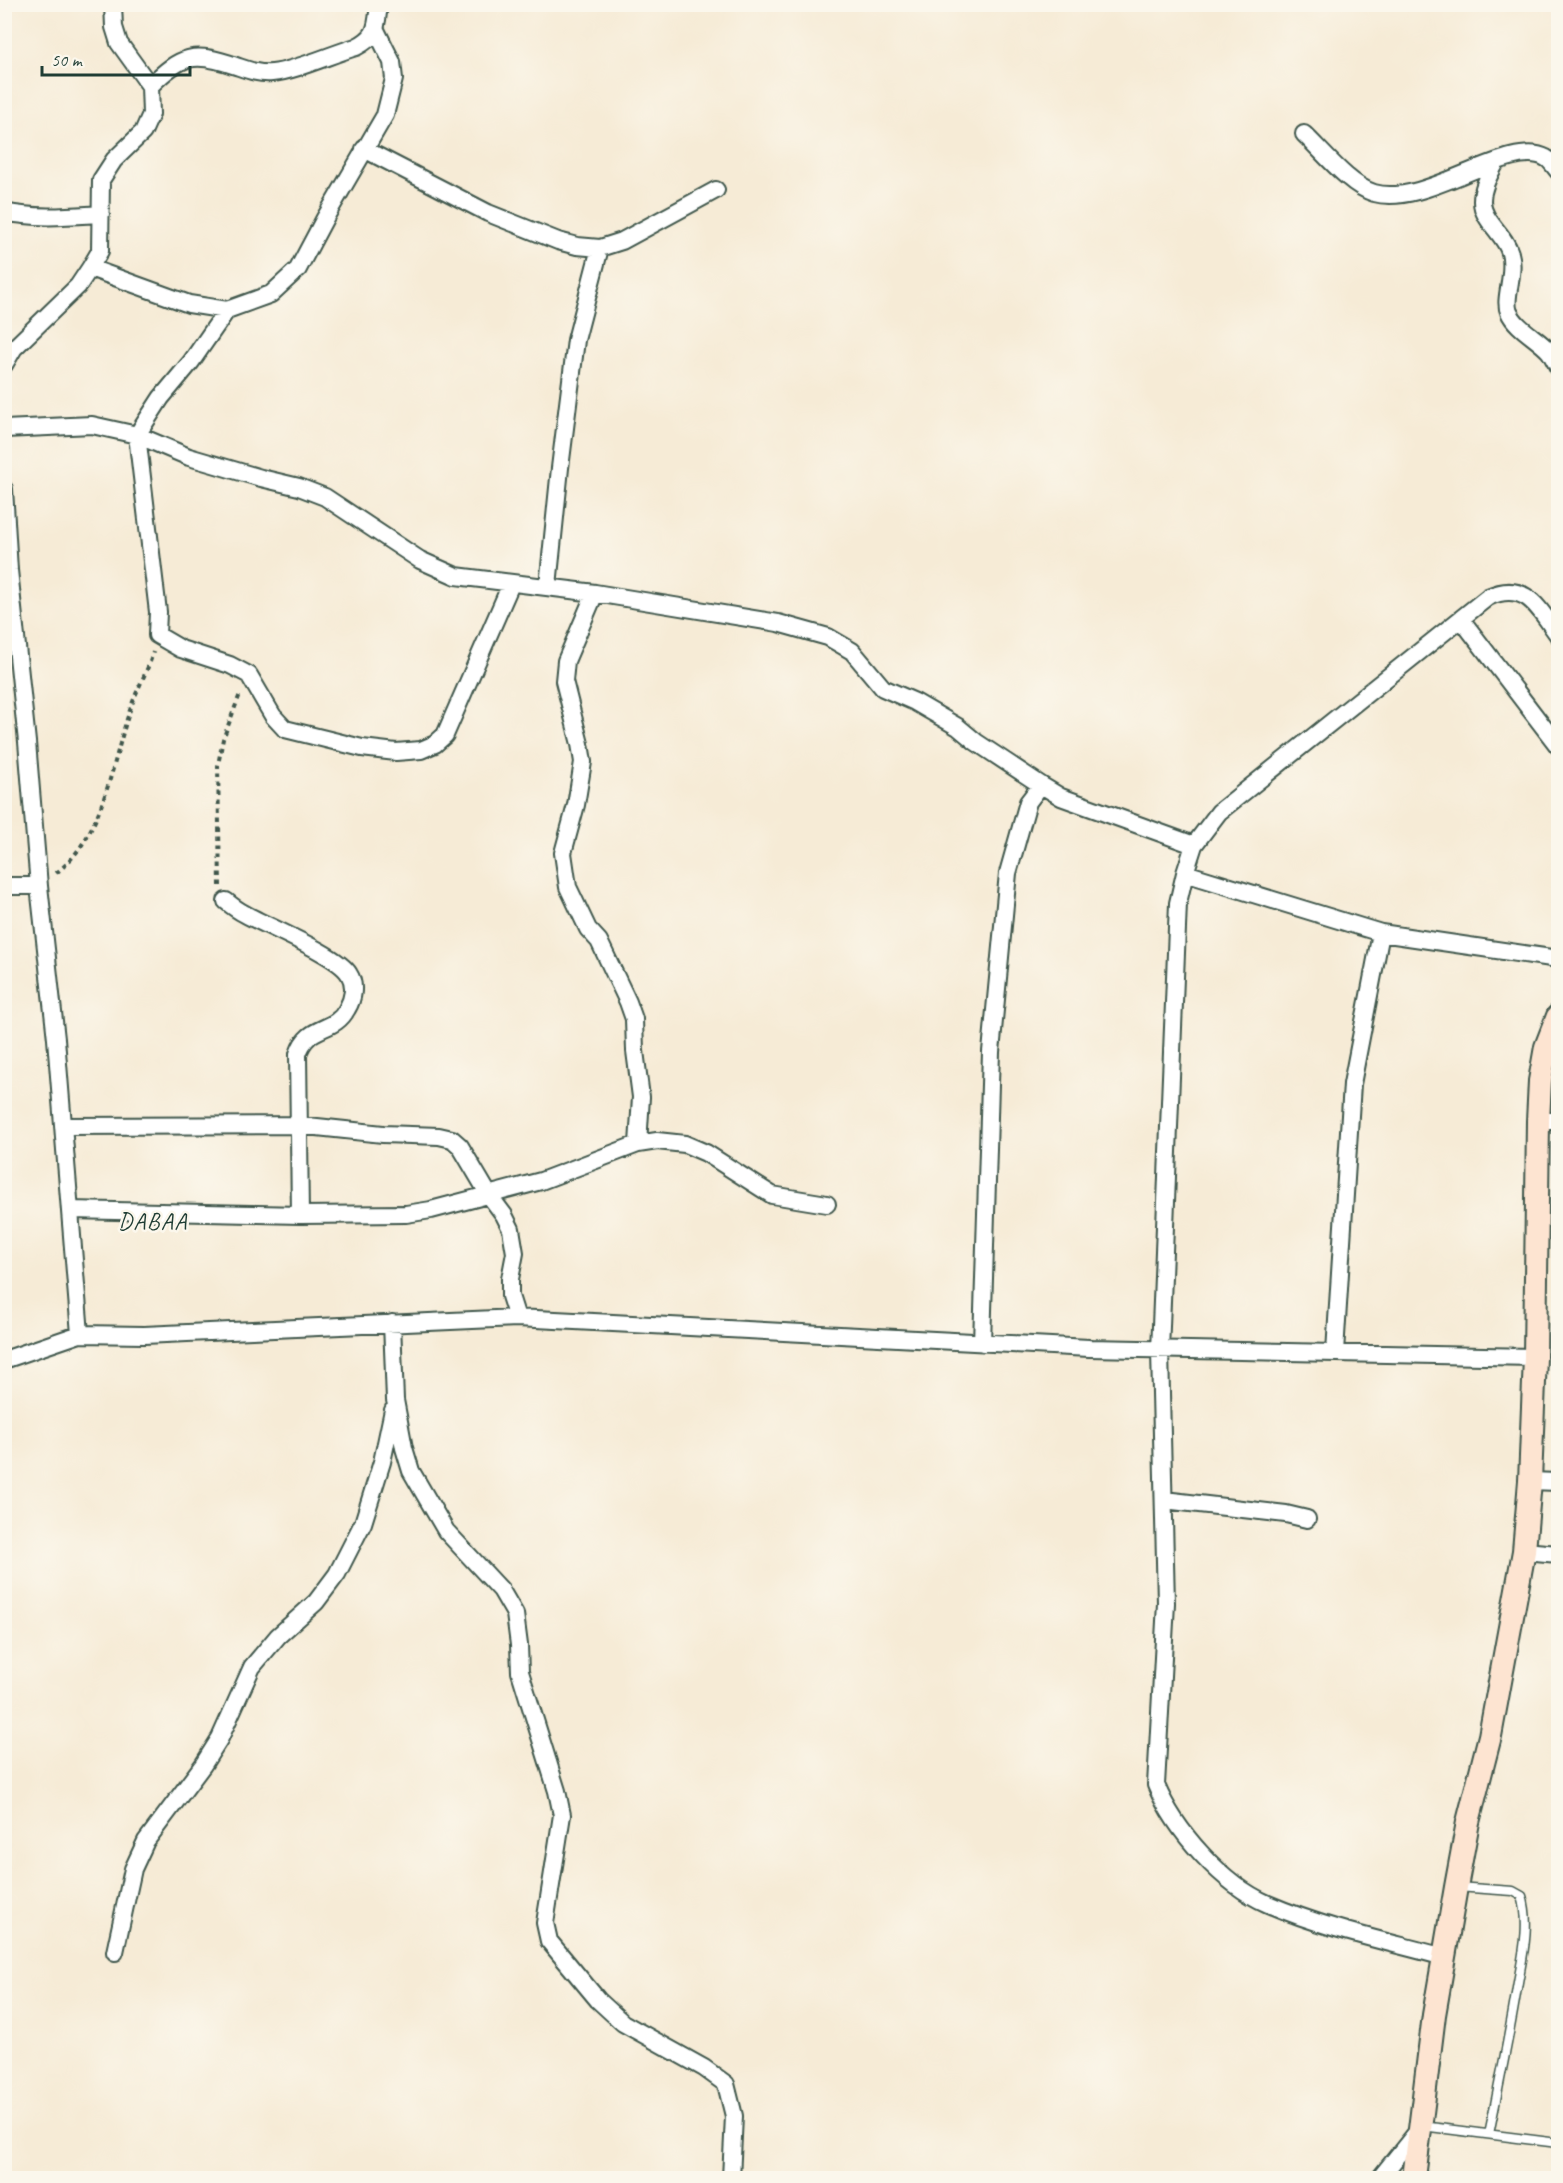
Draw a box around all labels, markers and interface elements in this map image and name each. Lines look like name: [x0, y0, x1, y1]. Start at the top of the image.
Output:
scale bar: [42, 39, 190, 77]
text: 50 m: [51, 49, 84, 71]
district label: DABAA: [118, 1206, 188, 1236]

